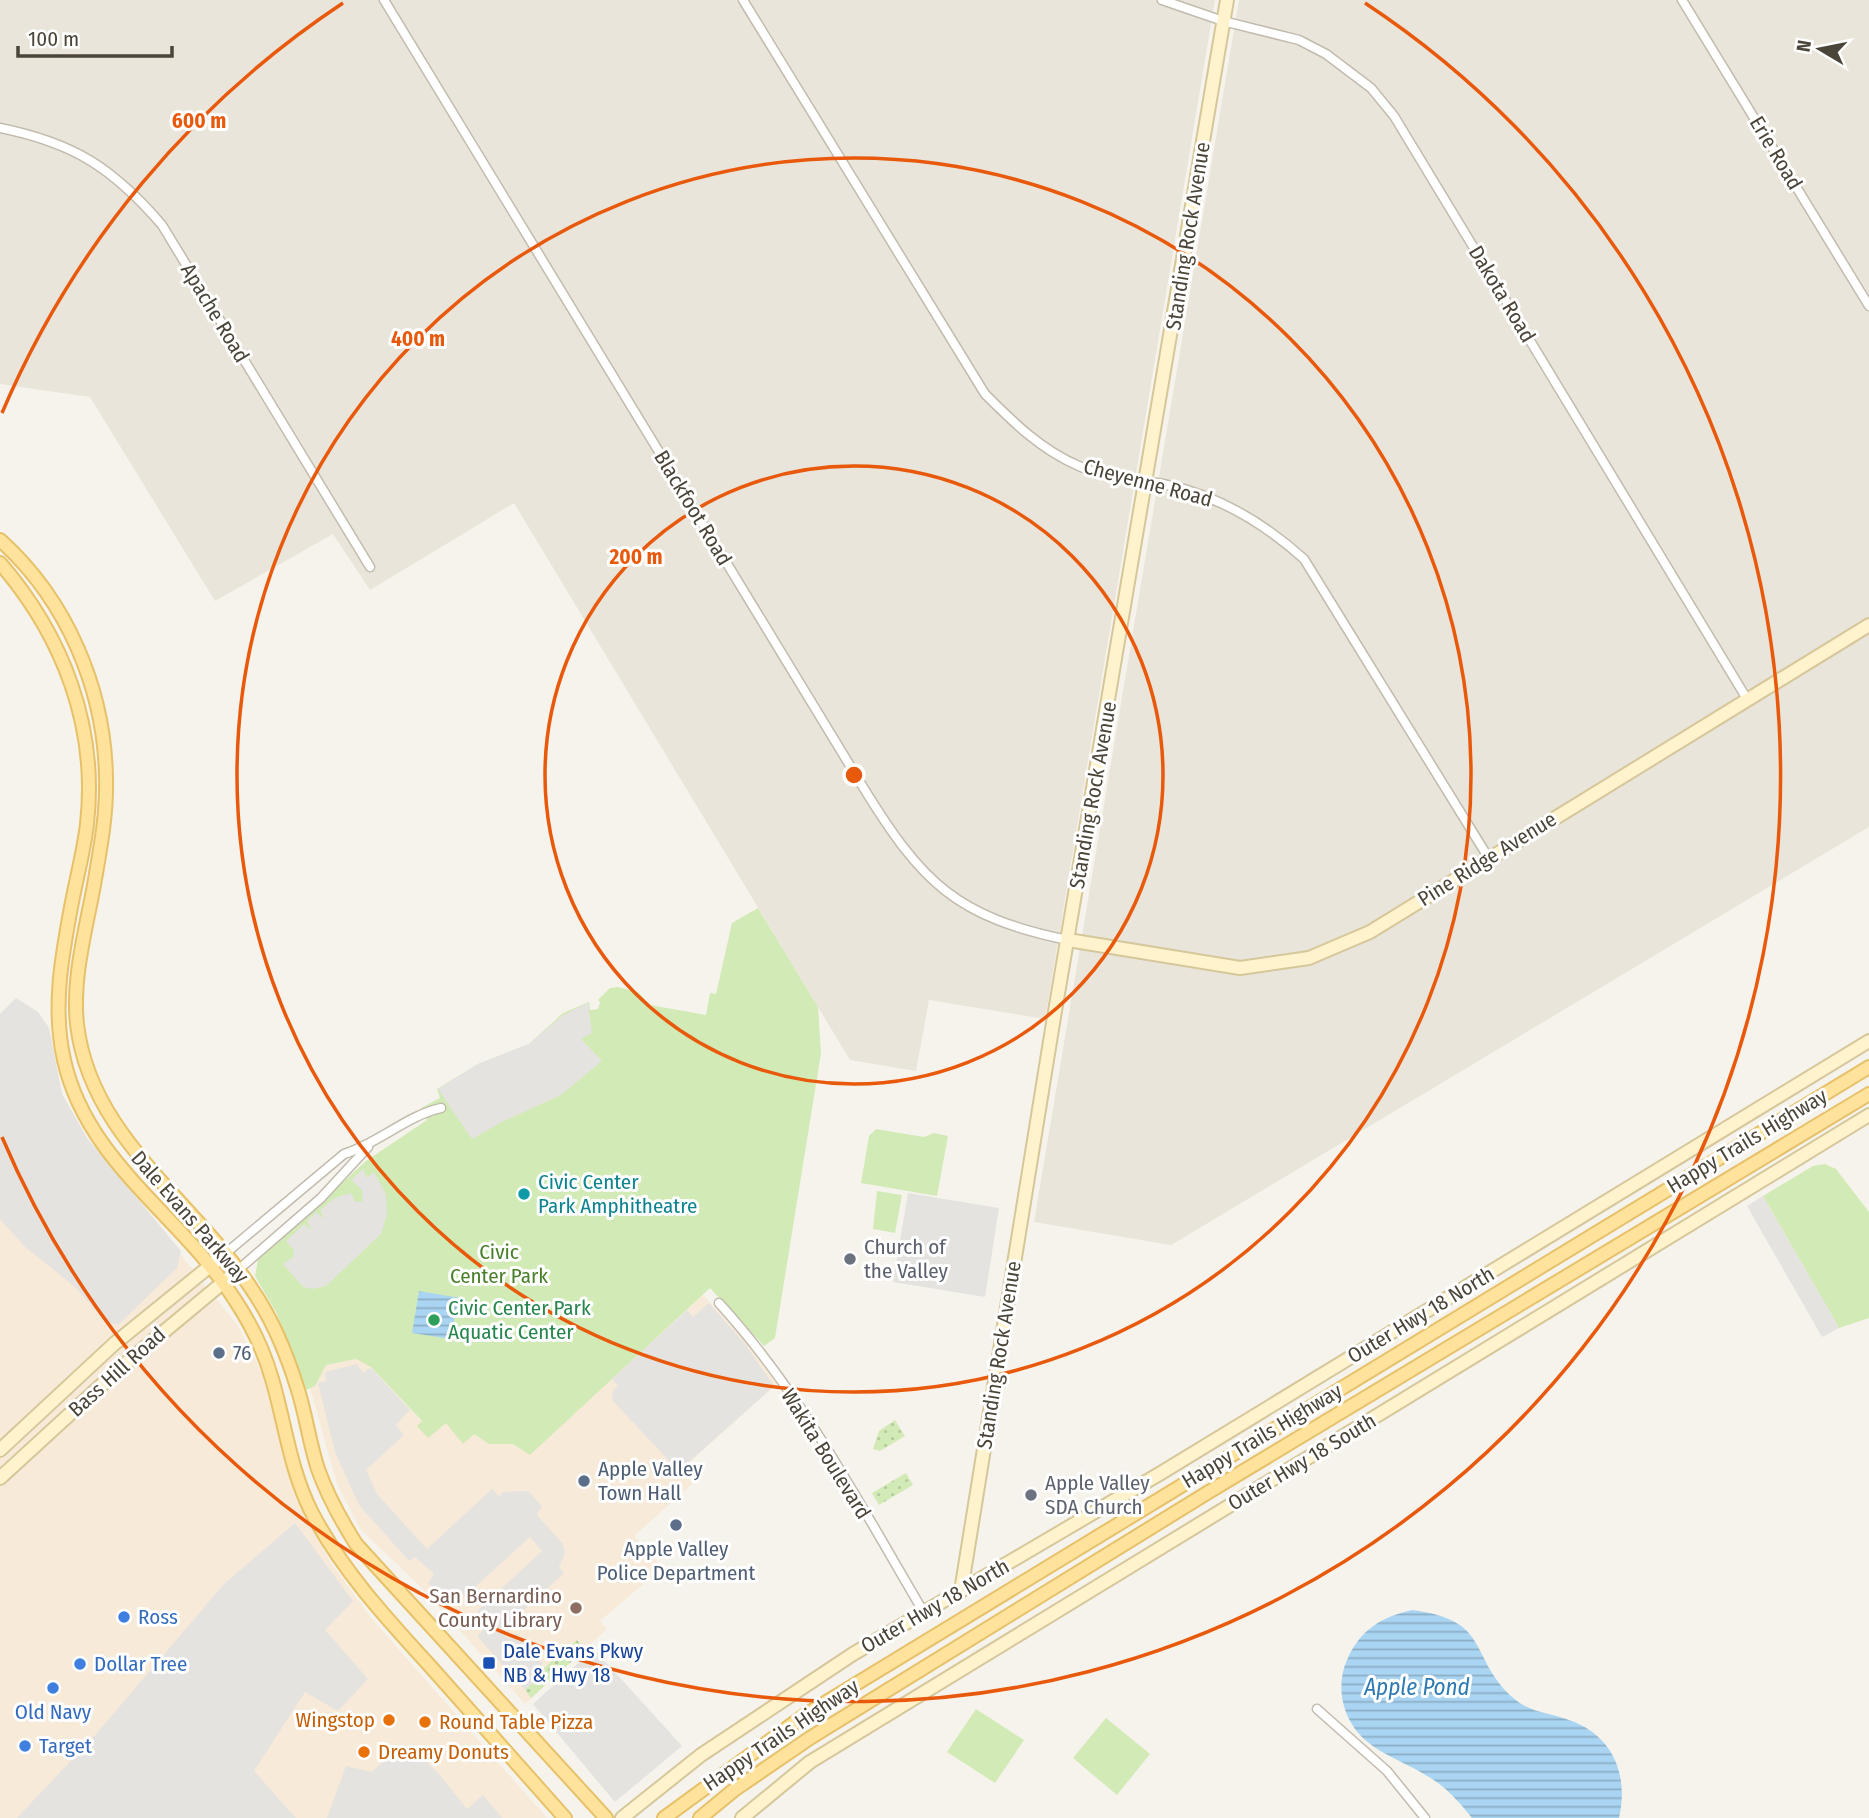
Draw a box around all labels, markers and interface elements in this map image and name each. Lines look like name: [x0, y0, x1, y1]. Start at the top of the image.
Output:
scale bar: [18, 14, 172, 58]
north arrow: [1785, 14, 1855, 84]
text: 100 m: [28, 26, 79, 52]
text: N: [1791, 39, 1816, 54]
text: 600 m: [172, 108, 226, 134]
street label: Erie Road: [1744, 112, 1808, 194]
street label: Standing Rock Avenue: [1160, 140, 1216, 332]
street label: Dakota Road: [1463, 241, 1541, 347]
street label: Apache Road: [175, 259, 255, 367]
text: 400 m: [391, 326, 445, 352]
street label: Blackfoot Road: [648, 446, 738, 570]
street label: Cheyenne Road: [1081, 453, 1215, 513]
text: 200 m: [608, 544, 663, 570]
street label: Standing Rock Avenue: [1064, 699, 1122, 891]
centre of rings: [842, 763, 866, 787]
street label: Pine Ridge Avenue: [1413, 806, 1561, 912]
street label: Happy Trails Highway: [1662, 1083, 1832, 1199]
street label: Dale Evans Parkway: [126, 1146, 255, 1289]
place label: Civic Center Park Amphitheatre: [538, 1169, 697, 1219]
marker: Civic Center Park Amphitheatre: [516, 1186, 532, 1202]
place label: Church of the Valley: [864, 1234, 948, 1284]
park label: Civic Center Park: [450, 1239, 548, 1289]
marker: Church of the Valley: [842, 1251, 858, 1267]
street label: Standing Rock Avenue: [971, 1259, 1027, 1451]
street label: Outer Hwy 18 North: [1343, 1261, 1499, 1369]
place label: Civic Center Park Aquatic Center: [448, 1295, 591, 1345]
marker: Civic Center Park Aquatic Center: [426, 1312, 442, 1328]
street label: Bass Hill Road: [63, 1322, 171, 1422]
place label: 76: [233, 1340, 251, 1366]
marker: 76: [211, 1345, 227, 1361]
street label: Happy Trails Highway: [1177, 1378, 1347, 1494]
street label: Wakita Boulevard: [775, 1384, 877, 1524]
street label: Outer Hwy 18 South: [1223, 1408, 1381, 1516]
place label: Apple Valley Town Hall: [598, 1456, 703, 1506]
place label: Apple Valley SDA Church: [1045, 1470, 1150, 1520]
marker: Apple Valley Town Hall: [576, 1473, 592, 1489]
marker: Apple Valley SDA Church: [1023, 1487, 1039, 1503]
marker: Apple Valley Police Department: [668, 1517, 684, 1533]
place label: Apple Valley Police Department: [597, 1536, 755, 1586]
street label: Outer Hwy 18 North: [856, 1553, 1014, 1659]
place label: San Bernardino County Library: [429, 1583, 563, 1633]
marker: San Bernardino County Library: [568, 1600, 584, 1616]
place label: Ross: [138, 1604, 178, 1630]
marker: Ross: [116, 1609, 132, 1625]
place label: Dale Evans Pkwy NB & Hwy 18: [503, 1638, 644, 1688]
place label: Dollar Tree: [94, 1651, 187, 1677]
marker: Dale Evans Pkwy NB & Hwy 18: [481, 1655, 497, 1671]
marker: Dollar Tree: [72, 1656, 88, 1672]
street label: Happy Trails Highway: [698, 1673, 864, 1797]
water label: Apple Pond: [1363, 1673, 1470, 1701]
marker: Old Navy: [45, 1680, 61, 1696]
place label: Old Navy: [15, 1699, 92, 1725]
place label: Wingstop: [295, 1707, 375, 1733]
place label: Round Table Pizza: [439, 1709, 593, 1735]
marker: Wingstop: [381, 1712, 397, 1728]
marker: Round Table Pizza: [417, 1714, 433, 1730]
place label: Target: [39, 1733, 92, 1759]
marker: Target: [17, 1738, 33, 1754]
place label: Dreamy Donuts: [378, 1739, 509, 1765]
marker: Dreamy Donuts: [356, 1744, 372, 1760]

